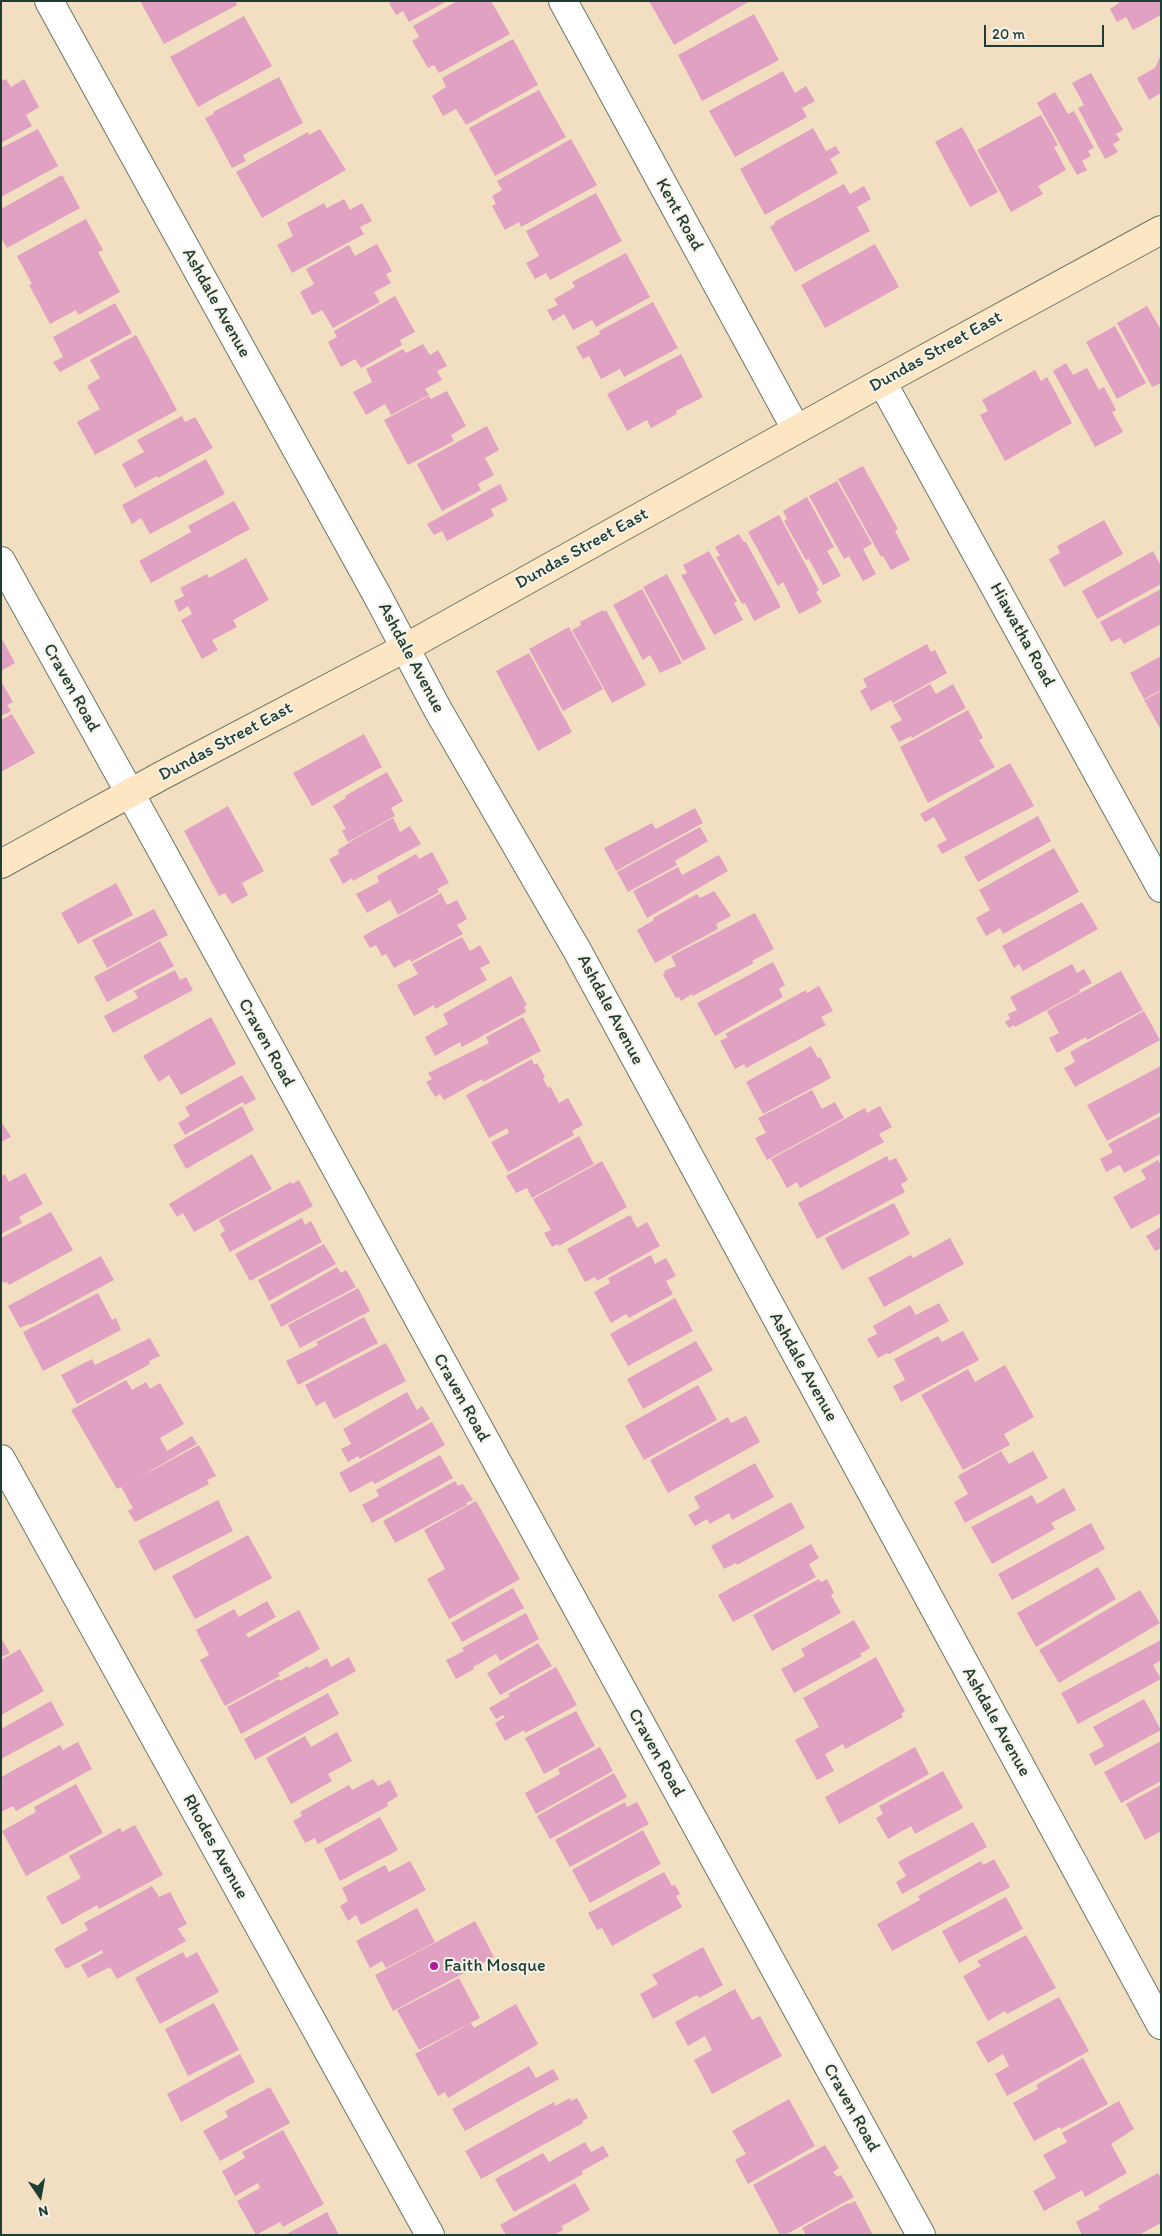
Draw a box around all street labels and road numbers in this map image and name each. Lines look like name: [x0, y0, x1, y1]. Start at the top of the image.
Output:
street label: Kent Road: [650, 175, 708, 255]
street label: Ashdale Avenue: [177, 244, 255, 362]
street label: Dundas Street East: [866, 307, 1006, 397]
street label: Dundas Street East: [512, 504, 652, 594]
street label: Hiawatha Road: [984, 579, 1060, 691]
street label: Ashdale Avenue: [373, 599, 449, 717]
street label: Craven Road: [38, 640, 104, 736]
street label: Dundas Street East: [155, 698, 297, 786]
street label: Ashdale Avenue: [572, 951, 648, 1069]
street label: Craven Road: [233, 995, 299, 1091]
street label: Ashdale Avenue: [764, 1308, 842, 1426]
street label: Craven Road: [428, 1350, 494, 1446]
street label: Ashdale Avenue: [957, 1663, 1035, 1781]
street label: Craven Road: [623, 1705, 689, 1801]
street label: Rhodes Avenue: [177, 1791, 253, 1903]
street label: Craven Road: [818, 2060, 884, 2156]

